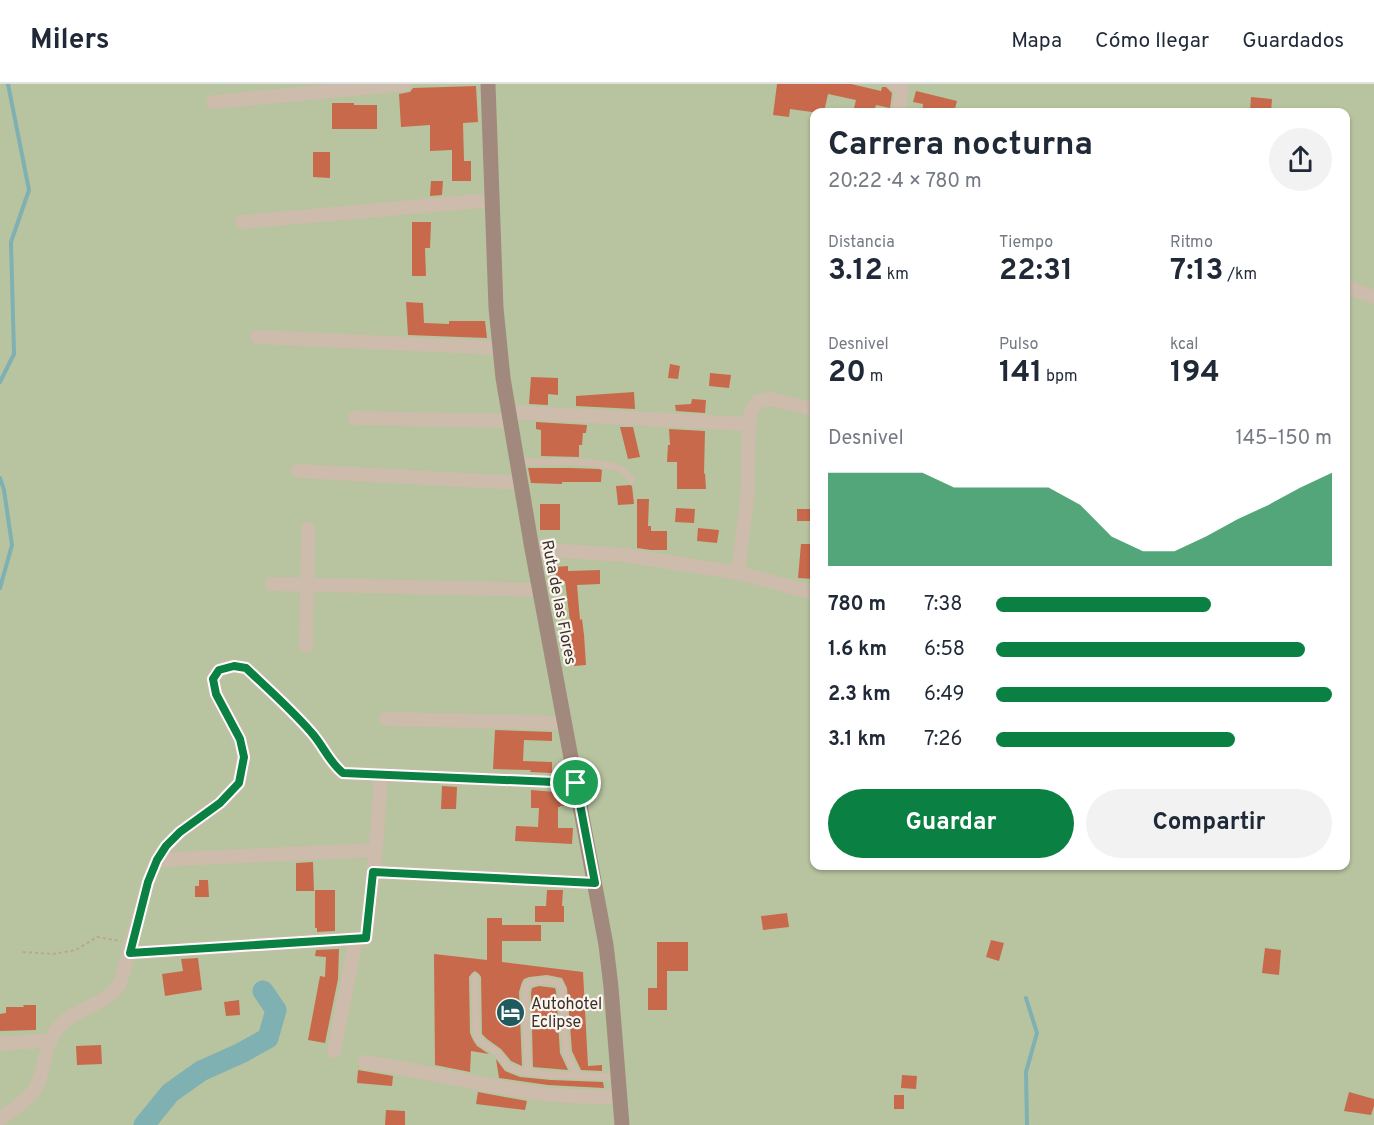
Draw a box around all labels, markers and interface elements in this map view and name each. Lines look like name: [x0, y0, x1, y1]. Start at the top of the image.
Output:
text: Milers: [30, 23, 110, 59]
text: Mapa: [1011, 28, 1062, 55]
text: Cómo llegar: [1095, 28, 1209, 55]
text: Guardados: [1242, 28, 1344, 55]
text: Carrera nocturna: [828, 125, 1093, 167]
button: share: [1269, 128, 1332, 191]
text: 20:22 · 4 × 780 m: [828, 169, 982, 195]
text: Distancia: [828, 233, 895, 253]
text: Tiempo: [999, 233, 1053, 253]
text: Ritmo: [1170, 233, 1213, 253]
text: 3.12: [828, 253, 883, 290]
text: 22:31: [999, 253, 1073, 290]
text: 7:13: [1170, 253, 1223, 290]
text: km: [883, 265, 909, 285]
text: /km: [1223, 265, 1257, 285]
text: Desnivel: [828, 335, 889, 355]
text: Pulso: [999, 335, 1038, 355]
text: kcal: [1170, 335, 1198, 355]
text: 20: [828, 355, 866, 392]
text: 141: [999, 355, 1042, 392]
text: 194: [1170, 355, 1220, 392]
text: m: [866, 367, 883, 387]
text: bpm: [1042, 367, 1078, 387]
text: Desnivel: [828, 426, 904, 452]
text: 145–150 m: [1236, 426, 1332, 452]
street label: Ruta de las Flores: [536, 538, 580, 666]
text: 780 m: [828, 592, 886, 618]
text: 7:38: [924, 592, 962, 618]
text: 1.6 km: [828, 637, 887, 663]
text: 6:58: [924, 637, 965, 663]
text: 2.3 km: [828, 682, 891, 708]
text: 6:49: [924, 682, 965, 708]
text: 3.1 km: [828, 727, 886, 753]
text: 7:26: [924, 727, 962, 753]
pin: [550, 757, 601, 808]
icon: arrive: [559, 766, 592, 799]
button: Guardar: [828, 789, 1074, 858]
button: Compartir: [1086, 789, 1332, 858]
place label: Autohotel Eclipse: [531, 995, 602, 1033]
hotel icon: Autohotel Eclipse: [494, 996, 526, 1028]

